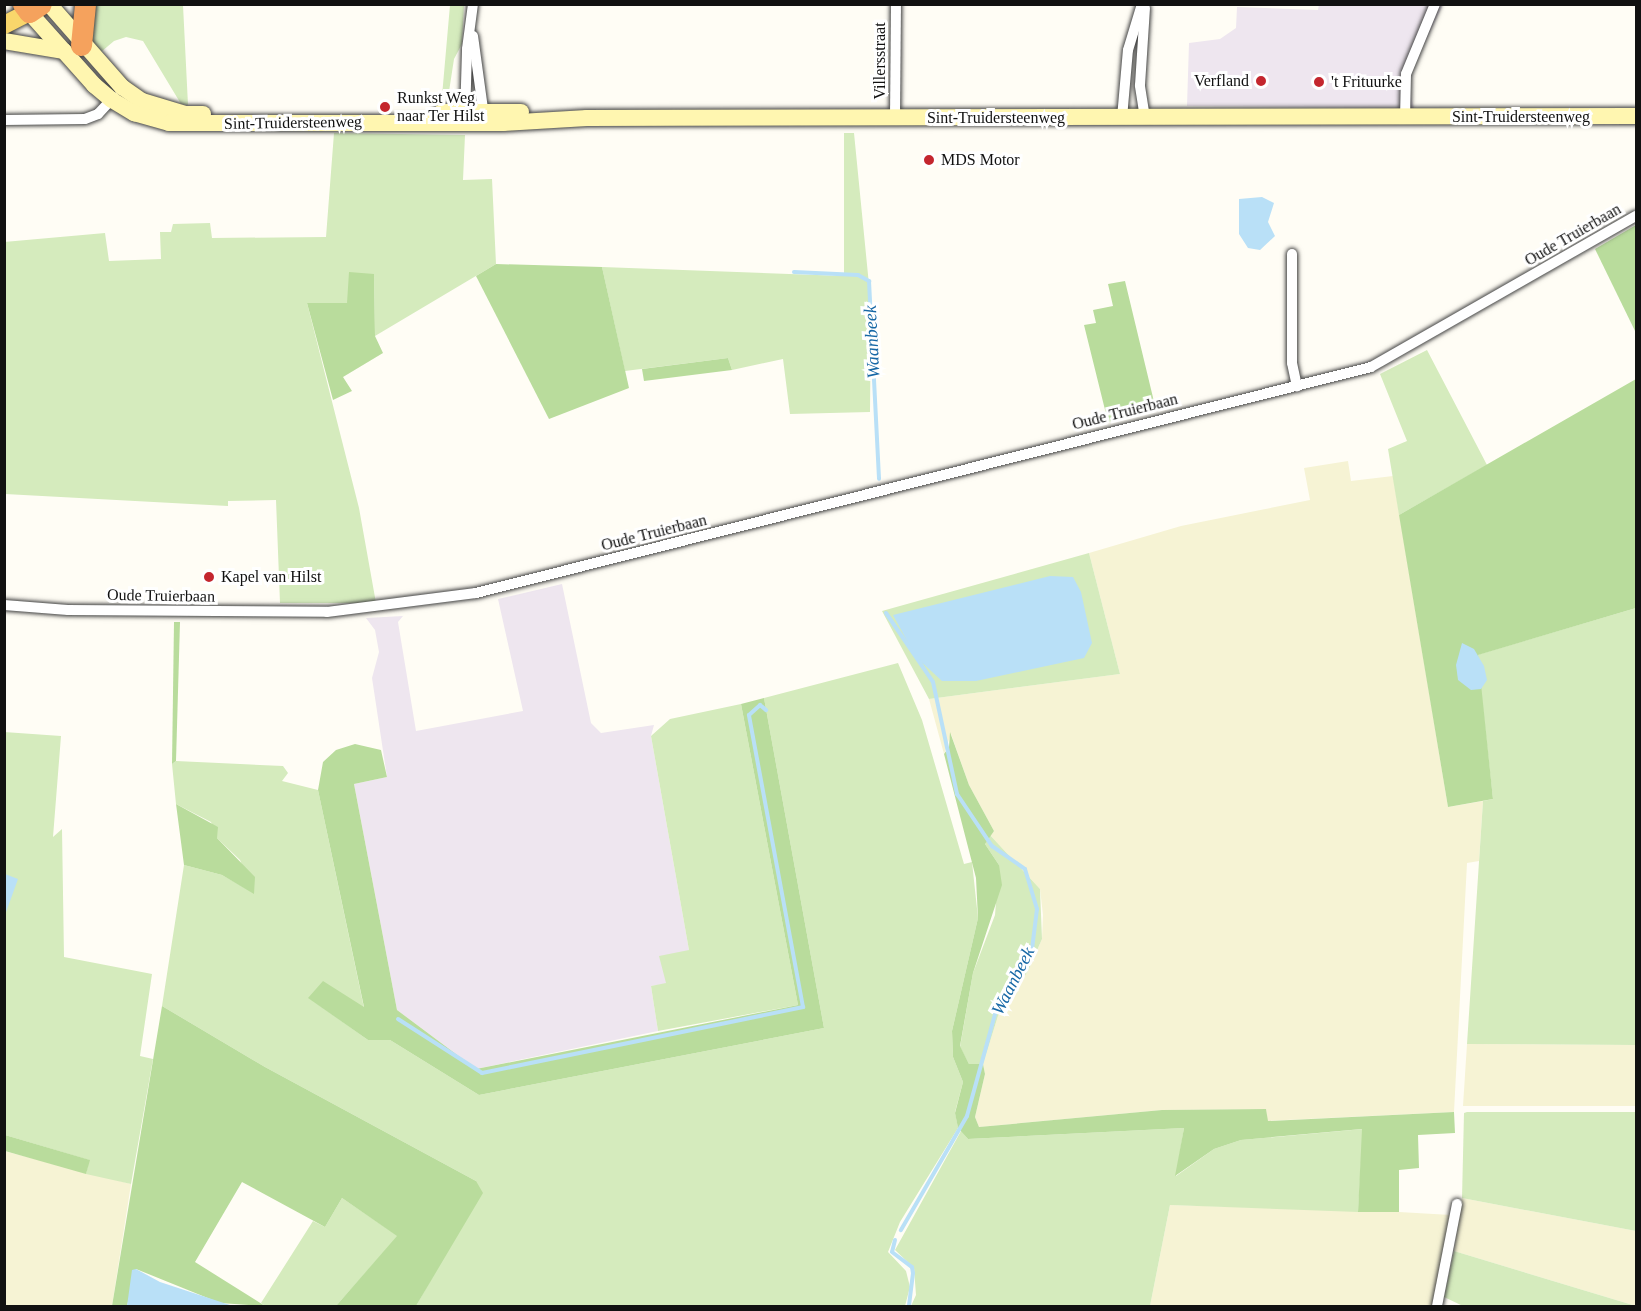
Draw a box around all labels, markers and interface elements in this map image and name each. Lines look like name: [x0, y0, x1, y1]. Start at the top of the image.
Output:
street label: Villersstraat: [870, 22, 890, 100]
place label: Verfland: [1194, 71, 1249, 91]
place label: 't Frituurke: [1331, 72, 1402, 92]
marker: Verfland: [1254, 74, 1268, 88]
marker: 't Frituurke: [1312, 75, 1326, 89]
place label: Runkst Weg naar Ter Hilst: [397, 88, 485, 126]
marker: Runkst Weg naar Ter Hilst: [378, 100, 392, 114]
street label: Sint-Truidersteenweg: [1452, 107, 1590, 127]
street label: Sint-Truidersteenweg: [927, 108, 1065, 128]
street label: Sint-Truidersteenweg: [224, 112, 362, 134]
place label: MDS Motor: [941, 150, 1020, 170]
marker: MDS Motor: [922, 153, 936, 167]
street label: Oude Truierbaan: [1521, 200, 1625, 270]
water label: Waanbeek: [859, 305, 885, 379]
street label: Oude Truierbaan: [1070, 390, 1180, 434]
street label: Oude Truierbaan: [599, 511, 709, 555]
place label: Kapel van Hilst: [221, 567, 321, 587]
marker: Kapel van Hilst: [202, 570, 216, 584]
street label: Oude Truierbaan: [107, 585, 215, 607]
water label: Waanbeek: [987, 943, 1039, 1019]

